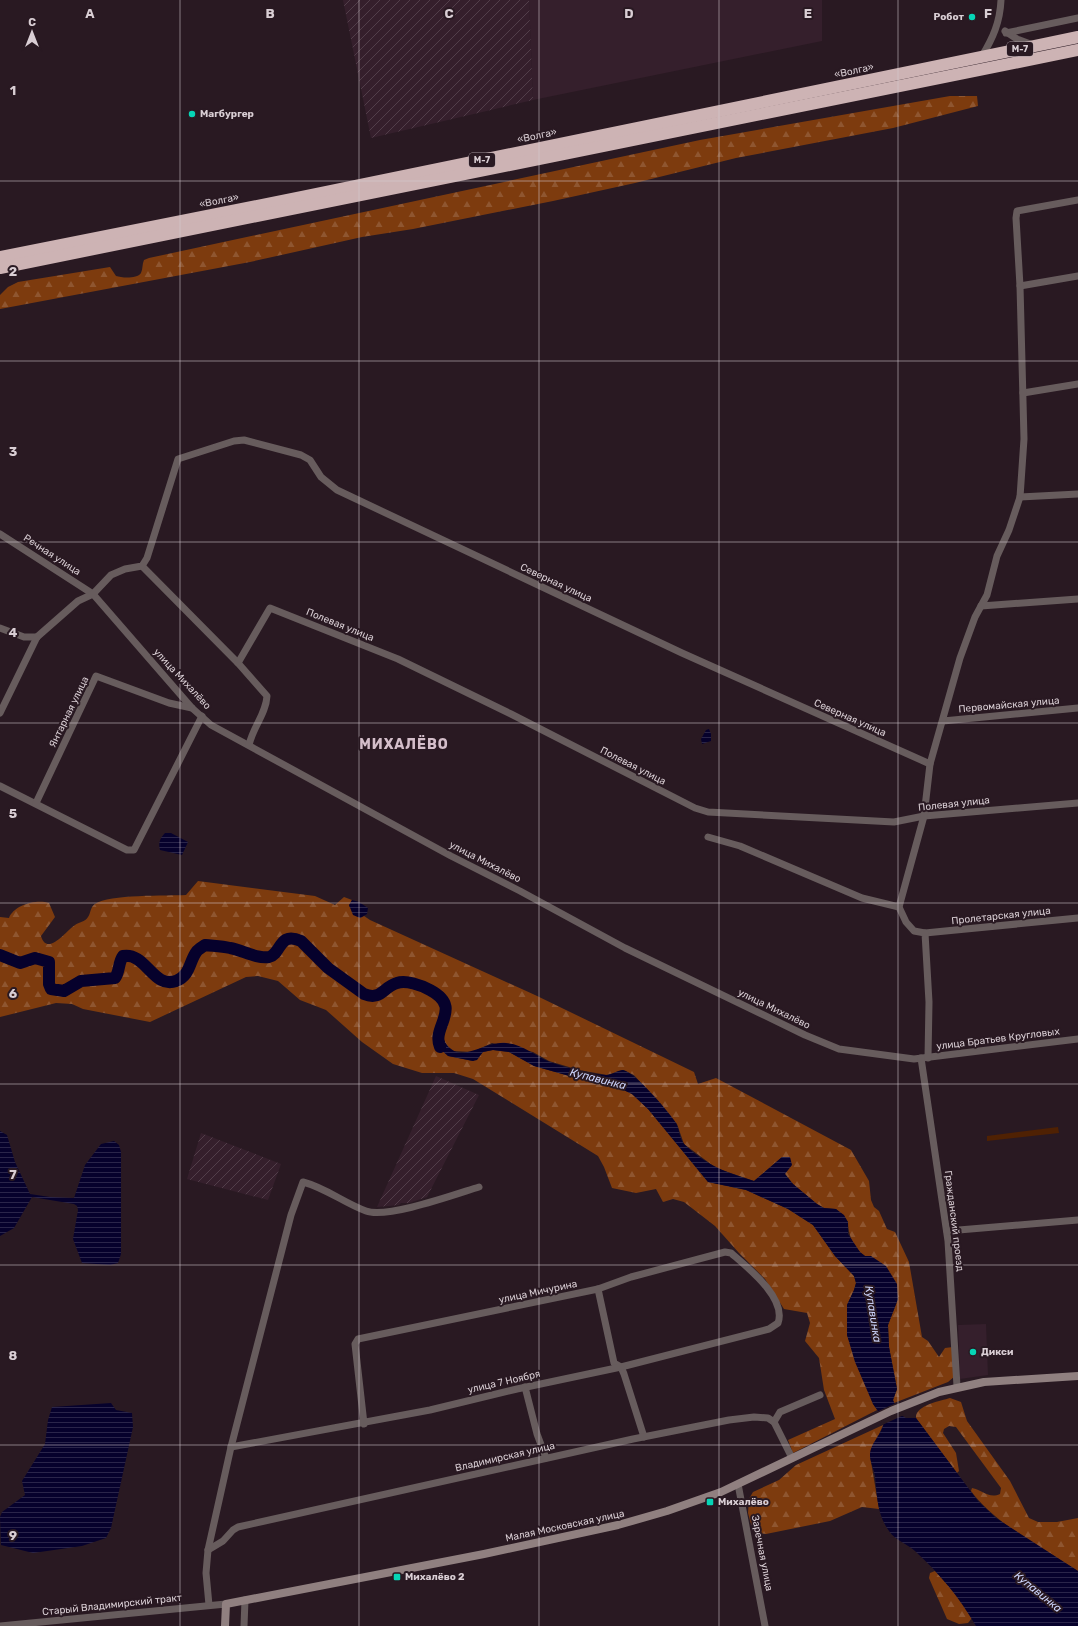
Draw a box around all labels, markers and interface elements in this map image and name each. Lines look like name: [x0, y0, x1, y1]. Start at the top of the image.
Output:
text: A: [85, 6, 95, 21]
text: B: [265, 6, 275, 21]
text: C: [444, 6, 454, 21]
text: D: [624, 6, 634, 21]
text: E: [804, 6, 812, 21]
text: F: [984, 6, 992, 21]
place label: Робот: [933, 11, 965, 23]
north arrow: [12, 12, 52, 52]
marker: Робот: [967, 12, 977, 22]
text: С: [28, 16, 36, 29]
road number: М-7: [1007, 42, 1033, 56]
street label: «Волга»: [833, 61, 875, 81]
text: 1: [10, 83, 16, 98]
place label: Магбургер: [200, 108, 254, 120]
marker: Магбургер: [187, 109, 197, 119]
street label: «Волга»: [516, 126, 558, 146]
road number: М-7: [469, 153, 495, 167]
street label: «Волга»: [198, 191, 240, 211]
text: 2: [9, 264, 17, 279]
text: 3: [9, 444, 18, 459]
street label: Речная улица: [21, 532, 83, 578]
street label: Северная улица: [518, 561, 594, 605]
street label: Полевая улица: [304, 606, 376, 644]
text: 4: [9, 625, 18, 640]
street label: улица Михалёво: [151, 646, 213, 712]
street label: Янтарная улица: [47, 675, 91, 749]
street label: Первомайская улица: [958, 695, 1060, 715]
street label: Северная улица: [812, 697, 888, 739]
district label: МИХАЛЁВО: [359, 735, 449, 753]
street label: Полевая улица: [598, 744, 668, 788]
street label: Полевая улица: [918, 794, 990, 814]
text: 5: [9, 806, 17, 821]
street label: улица Михалёво: [447, 839, 523, 885]
street label: Пролетарская улица: [951, 905, 1051, 927]
text: 6: [9, 986, 18, 1001]
street label: улица Михалёво: [736, 986, 812, 1032]
street label: улица Братьев Кругловых: [936, 1025, 1061, 1053]
water label: Купавинка: [569, 1066, 628, 1092]
text: 7: [9, 1167, 17, 1182]
street label: Гражданский проезд: [942, 1170, 966, 1272]
street label: улица Мичурина: [498, 1278, 578, 1306]
water label: Купавинка: [862, 1285, 884, 1344]
place label: Дикси: [981, 1346, 1013, 1358]
marker: Дикси: [968, 1347, 978, 1357]
text: 8: [9, 1348, 18, 1363]
street label: улица 7 Ноября: [466, 1368, 542, 1396]
street label: Владимирская улица: [454, 1440, 556, 1474]
place label: Михалёво: [718, 1496, 769, 1508]
marker: Михалёво: [705, 1497, 715, 1507]
street label: Малая Московская улица: [504, 1508, 626, 1544]
street label: Заречная улица: [749, 1514, 775, 1592]
text: 9: [9, 1528, 17, 1543]
water label: Купавинка: [1012, 1569, 1065, 1615]
place label: Михалёво 2: [405, 1571, 465, 1583]
marker: Михалёво 2: [392, 1572, 402, 1582]
street label: Старый Владимирский тракт: [42, 1592, 182, 1618]

